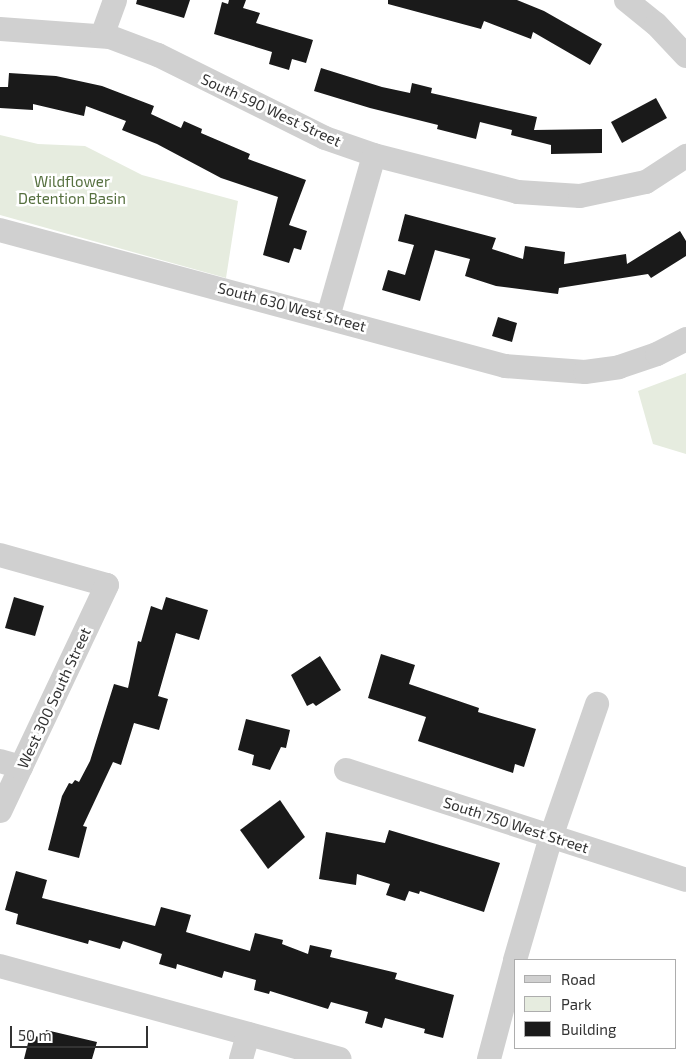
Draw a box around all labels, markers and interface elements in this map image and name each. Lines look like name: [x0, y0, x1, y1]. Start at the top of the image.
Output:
street label: South 590 West Street: [198, 70, 344, 150]
park label: Wildflower Detention Basin: [18, 172, 126, 207]
street label: South 630 West Street: [216, 279, 368, 335]
street label: West 300 South Street: [13, 625, 95, 771]
street label: South 750 West Street: [441, 793, 591, 857]
legend: [514, 959, 676, 1049]
text: Road: [561, 970, 596, 988]
text: Park: [561, 995, 592, 1013]
scale bar: [12, 1016, 150, 1048]
text: Building: [561, 1020, 616, 1038]
text: 50 m: [18, 1026, 52, 1044]

